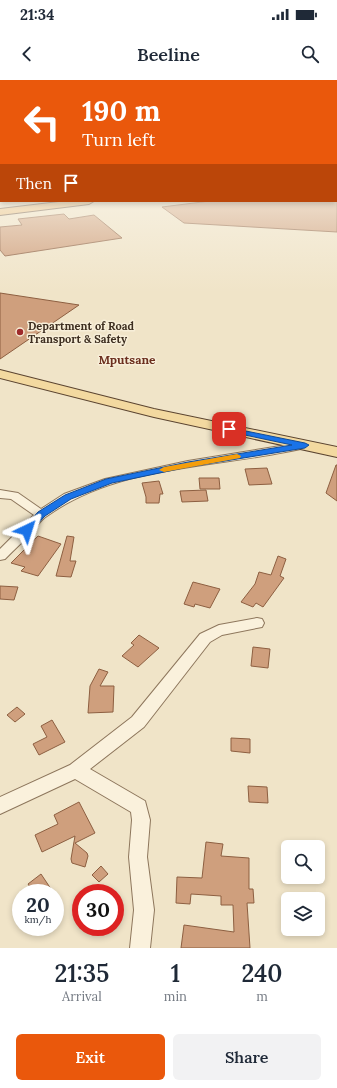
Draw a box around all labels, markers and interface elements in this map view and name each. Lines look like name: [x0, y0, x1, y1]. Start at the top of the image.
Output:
text: 21:34: [20, 5, 54, 24]
icon: back: [16, 43, 38, 65]
text: Beeline: [137, 43, 200, 66]
icon: search: [299, 43, 321, 65]
text: 190 m: [82, 93, 160, 129]
icon: left: [16, 96, 68, 148]
text: Turn left: [82, 128, 155, 151]
icon: arrive: [60, 172, 82, 194]
text: Then: [16, 174, 52, 193]
place label: Department of Road Transport & Safety: [28, 319, 134, 346]
marker: Department of Road Transport & Safety: [15, 327, 25, 337]
district label: Mputsane: [98, 352, 156, 367]
pin: [212, 412, 246, 446]
icon: arrive: [218, 418, 240, 440]
position arrow: [6, 509, 48, 551]
map controls: [281, 840, 325, 936]
button: search: [281, 840, 325, 884]
speed limit sign: 30: [72, 884, 124, 936]
text: 20: [26, 892, 50, 917]
button: layers: [281, 892, 325, 936]
text: km/h: [24, 913, 52, 926]
text: 21:35: [55, 958, 109, 989]
text: 1: [171, 958, 180, 989]
text: 240: [242, 958, 282, 989]
text: Arrival: [62, 988, 102, 1005]
text: min: [164, 988, 187, 1005]
text: m: [256, 988, 268, 1005]
button: Exit: [16, 1034, 165, 1080]
button: Share: [173, 1034, 321, 1080]

